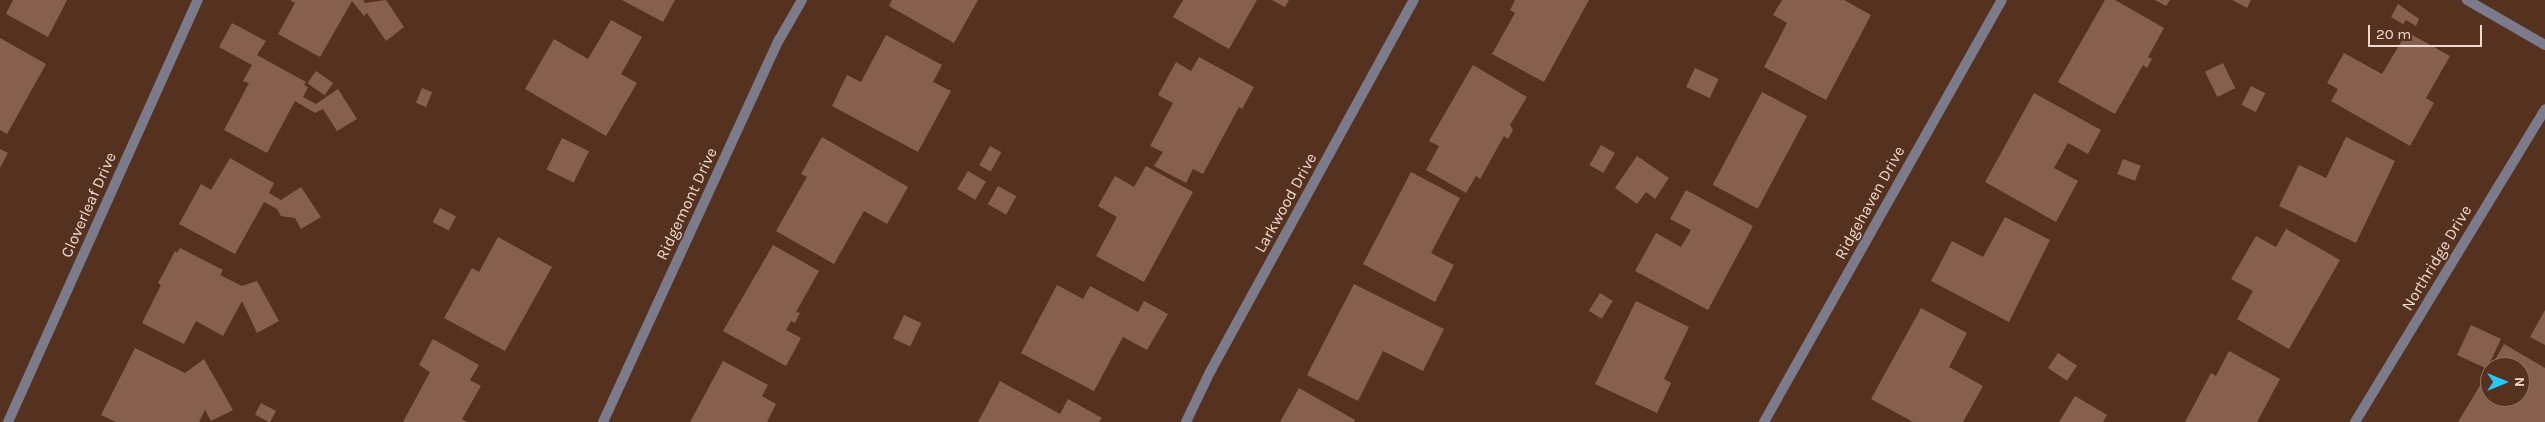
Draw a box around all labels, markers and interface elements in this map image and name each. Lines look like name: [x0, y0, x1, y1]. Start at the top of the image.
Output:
scale bar: [2370, 15, 2484, 47]
text: 20 m: [2376, 25, 2411, 43]
street label: Ridgehaven Drive: [1831, 143, 1909, 263]
street label: Ridgemont Drive: [653, 145, 721, 263]
street label: Cloverleaf Drive: [57, 149, 121, 261]
street label: Larkwood Drive: [1251, 150, 1321, 256]
street label: Northridge Drive: [2398, 202, 2476, 314]
north arrow: [2480, 357, 2530, 407]
text: N: [2511, 377, 2528, 387]

